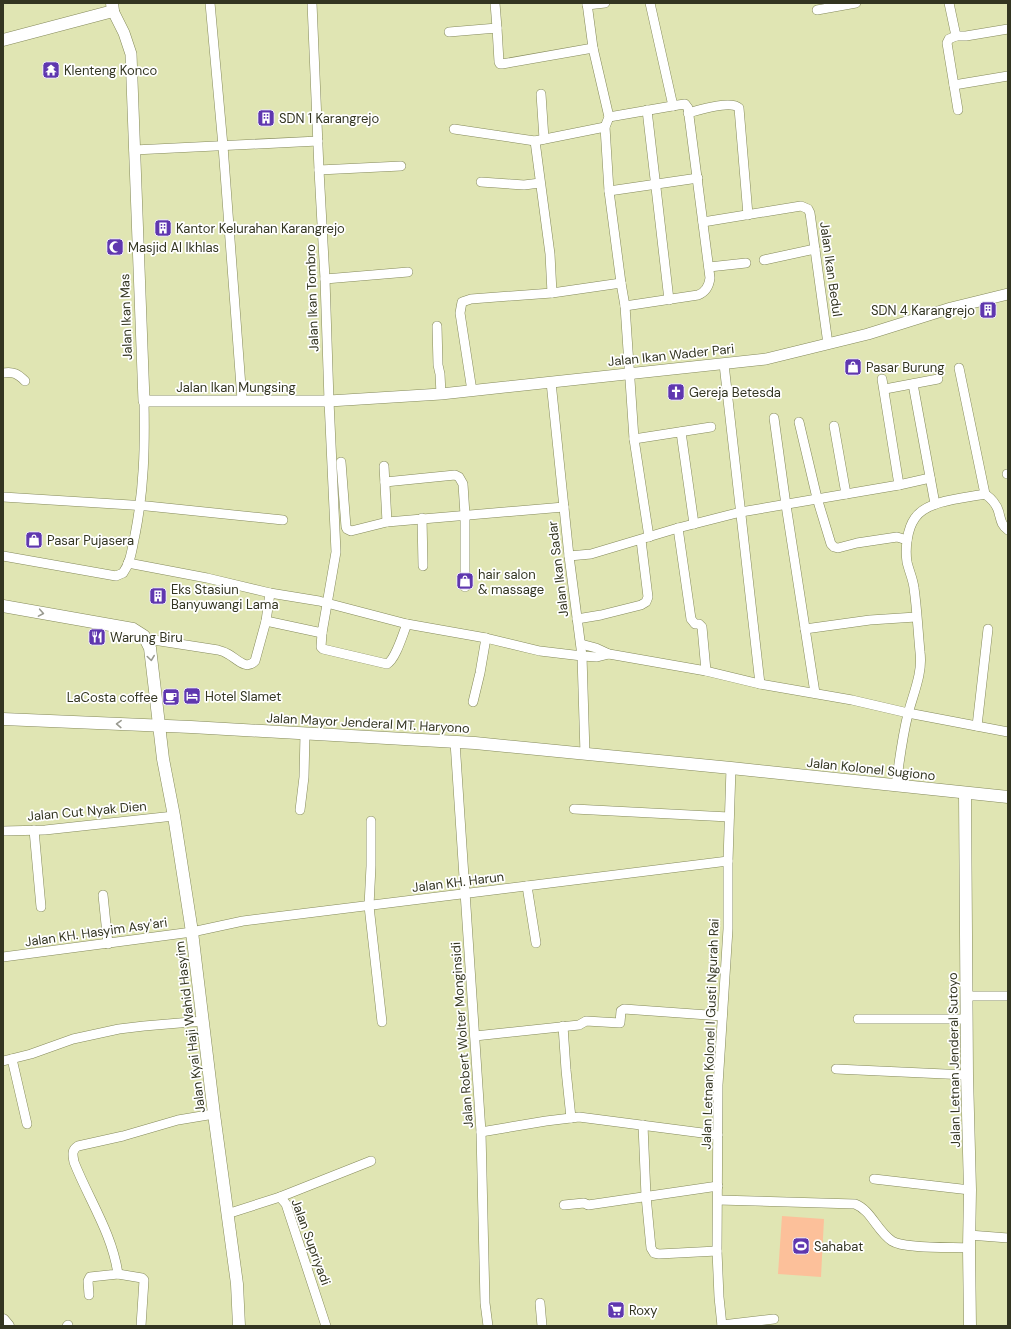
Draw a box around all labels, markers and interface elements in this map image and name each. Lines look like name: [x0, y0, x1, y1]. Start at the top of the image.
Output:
temple icon: Klenteng Konco: [41, 60, 61, 80]
place label: Klenteng Konco: [64, 62, 158, 79]
building icon: SDN 1 Karangrejo: [256, 108, 276, 128]
place label: SDN 1 Karangrejo: [279, 110, 380, 127]
building icon: Kantor Kelurahan Karangrejo: [153, 218, 173, 238]
place label: Kantor Kelurahan Karangrejo: [176, 220, 345, 237]
street label: Jalan Ikan Bedul: [816, 220, 846, 318]
mosque icon: Masjid Al Ikhlas: [105, 237, 125, 257]
place label: Masjid Al Ikhlas: [128, 239, 219, 256]
street label: Jalan Ikan Tombro: [302, 244, 322, 352]
street label: Jalan Ikan Mas: [116, 273, 136, 361]
building icon: SDN 4 Karangrejo: [978, 300, 998, 320]
place label: SDN 4 Karangrejo: [871, 302, 975, 319]
street label: Jalan Ikan Wader Pari: [607, 340, 735, 370]
shop icon: Pasar Burung: [843, 357, 863, 377]
place label: Pasar Burung: [866, 359, 944, 376]
street label: Jalan Ikan Mungsing: [176, 379, 296, 396]
church icon: Gereja Betesda: [666, 382, 686, 402]
place label: Gereja Betesda: [689, 384, 781, 401]
street label: Jalan Ikan Sadar: [544, 520, 572, 618]
shop icon: Pasar Pujasera: [24, 530, 44, 550]
place label: Pasar Pujasera: [47, 532, 134, 549]
place label: hair salon & massage: [478, 566, 544, 598]
shop icon: hair salon & massage: [455, 571, 475, 591]
place label: Eks Stasiun Banyuwangi Lama: [171, 581, 278, 613]
building icon: Eks Stasiun Banyuwangi Lama: [148, 586, 168, 606]
one-way arrow: [38, 608, 45, 616]
restaurant icon: Warung Biru: [87, 627, 107, 647]
place label: Warung Biru: [110, 629, 183, 646]
one-way arrow: [146, 655, 155, 661]
hotel icon: Hotel Slamet: [182, 686, 202, 706]
cafe icon: LaCosta coffee: [161, 687, 181, 707]
place label: Hotel Slamet: [205, 688, 281, 705]
place label: LaCosta coffee: [67, 689, 158, 706]
street label: Jalan Mayor Jenderal MT. Haryono: [266, 709, 470, 737]
one-way arrow: [116, 720, 122, 729]
street label: Jalan Kolonel Sugiono: [806, 754, 937, 784]
street label: Jalan Cut Nyak Dien: [27, 797, 147, 825]
street label: Jalan KH. Harun: [411, 868, 505, 896]
street label: Jalan KH. Hasyim Asy'ari: [24, 914, 168, 950]
street label: Jalan Letnan Kolonel I Gusti Ngurah Rai: [697, 918, 723, 1150]
street label: Jalan Kyai Haji Wahid Hasyim: [171, 940, 209, 1114]
street label: Jalan Robert Wolter Monginsidi: [447, 941, 477, 1129]
street label: Jalan Letnan Jenderal Sutoyo: [944, 972, 964, 1148]
street label: Jalan Supriyadi: [288, 1196, 334, 1288]
sports icon: Sahabat: [791, 1236, 811, 1256]
place label: Sahabat: [814, 1238, 863, 1255]
supermarket icon: Roxy: [606, 1300, 626, 1320]
place label: Roxy: [629, 1302, 657, 1319]

